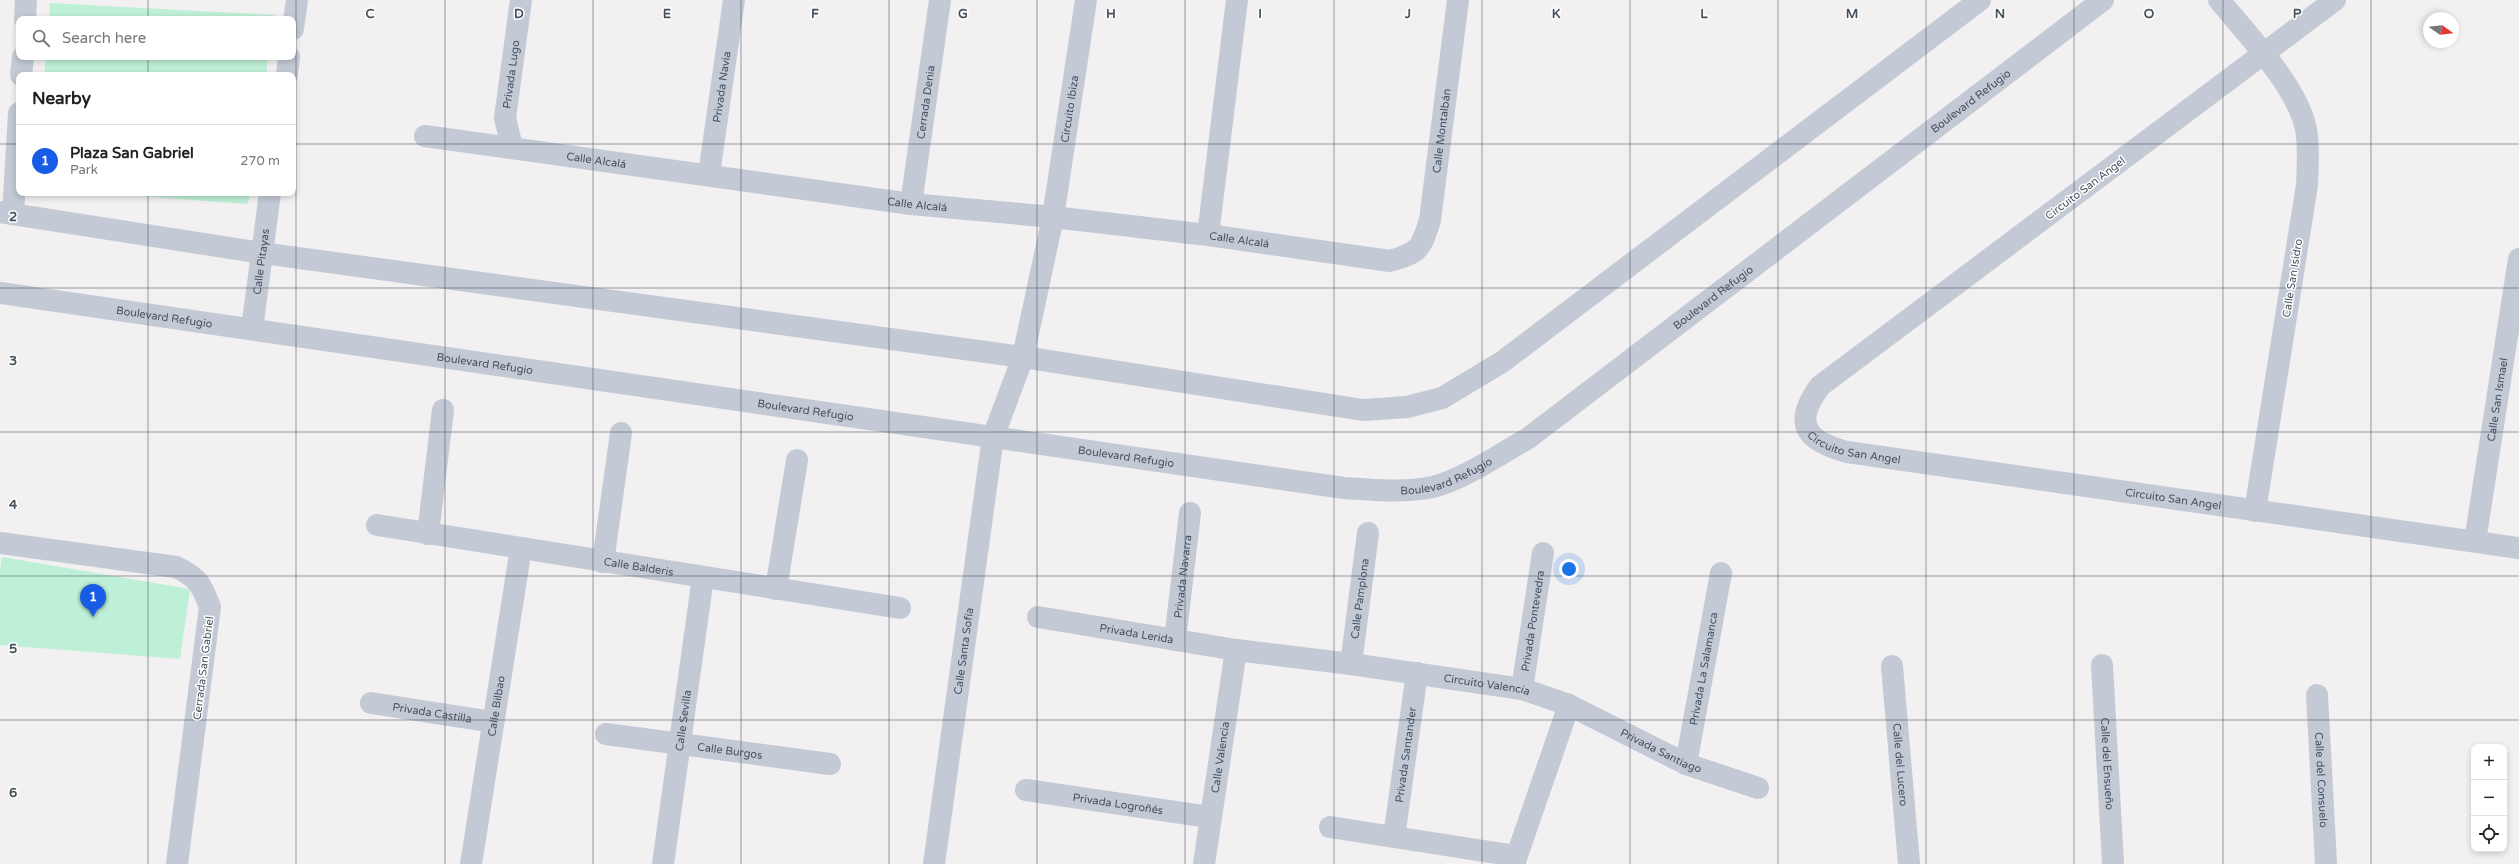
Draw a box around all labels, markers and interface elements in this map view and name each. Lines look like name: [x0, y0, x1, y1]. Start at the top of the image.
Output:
text: C: [365, 6, 375, 22]
text: D: [514, 6, 524, 22]
text: E: [663, 6, 671, 22]
text: F: [811, 6, 819, 22]
text: G: [958, 6, 968, 22]
text: H: [1106, 6, 1116, 22]
text: I: [1258, 6, 1262, 22]
text: J: [1404, 6, 1411, 22]
text: K: [1552, 6, 1561, 22]
text: L: [1700, 6, 1708, 22]
text: M: [1846, 6, 1858, 22]
text: N: [1995, 6, 2005, 22]
text: O: [2144, 6, 2155, 22]
text: P: [2293, 6, 2302, 22]
north arrow: [2423, 12, 2459, 48]
search box: [16, 16, 296, 60]
icon: search: [30, 27, 52, 49]
text: Search here: [62, 29, 146, 47]
street label: Privada Lugo: [500, 39, 523, 109]
street label: Privada Navia: [710, 50, 734, 124]
street label: Cerrada Denia: [914, 64, 938, 140]
street label: Boulevard Refugio: [1928, 66, 2014, 136]
street label: Circuito Ibiza: [1058, 74, 1081, 143]
text: Nearby: [32, 88, 91, 109]
street label: Calle Montalbán: [1430, 88, 1454, 174]
text: Plaza San Gabriel: [70, 144, 194, 162]
street label: Calle Alcalá: [565, 150, 627, 171]
text: 1: [41, 153, 49, 169]
text: 270 m: [240, 153, 280, 169]
street label: Circuito San Angel: [2043, 154, 2128, 223]
text: Park: [70, 162, 98, 178]
street label: Calle Alcalá: [886, 195, 948, 214]
text: 2: [9, 209, 17, 225]
street label: Calle Pitayas: [251, 228, 272, 295]
street label: Calle Alcalá: [1208, 229, 1270, 251]
street label: Calle San Isidro: [2280, 237, 2305, 318]
street label: Boulevard Refugio: [1671, 263, 1756, 332]
street label: Boulevard Refugio: [115, 304, 214, 331]
street label: Boulevard Refugio: [436, 350, 534, 377]
text: 3: [9, 353, 17, 369]
street label: Calle San Ismael: [2485, 357, 2510, 443]
street label: Boulevard Refugio: [756, 397, 855, 424]
street label: Circuito San Angel: [1804, 428, 1901, 467]
street label: Boulevard Refugio: [1077, 443, 1175, 470]
street label: Boulevard Refugio: [1400, 455, 1495, 497]
street label: Circuito San Angel: [2124, 486, 2222, 512]
text: 4: [9, 497, 18, 513]
street label: Privada Navarra: [1172, 534, 1194, 619]
street label: Calle Balderis: [603, 555, 674, 579]
street label: Calle Pamplona: [1348, 558, 1372, 640]
your location: [1559, 559, 1579, 579]
street label: Privada Pontevedra: [1519, 569, 1547, 672]
pin: 1: [80, 584, 106, 617]
street label: Calle Santa Sofía: [951, 607, 976, 695]
street label: Privada La Salamanca: [1687, 611, 1721, 726]
street label: Cerrada San Gabriel: [191, 616, 216, 721]
street label: Privada Lerida: [1099, 621, 1175, 647]
text: 5: [9, 641, 17, 657]
street label: Circuito Valencia: [1443, 672, 1532, 698]
street label: Calle Bilbao: [485, 674, 508, 737]
street label: Calle Sevilla: [673, 689, 694, 752]
street label: Privada Castilla: [392, 700, 473, 726]
street label: Privada Santander: [1393, 706, 1419, 803]
street label: Calle del Ensueño: [2098, 717, 2116, 811]
street label: Calle Valencia: [1209, 721, 1232, 794]
street label: Calle del Lucero: [1890, 723, 1910, 807]
street label: Privada Santiago: [1618, 726, 1704, 776]
street label: Calle del Consuelo: [2312, 732, 2330, 828]
street label: Calle Burgos: [696, 740, 763, 762]
map controls: [2471, 744, 2507, 852]
button: +: [2471, 744, 2507, 780]
button: −: [2471, 780, 2507, 816]
text: 6: [9, 785, 17, 801]
street label: Privada Logroñés: [1072, 791, 1164, 817]
button: locate: [2471, 816, 2507, 852]

